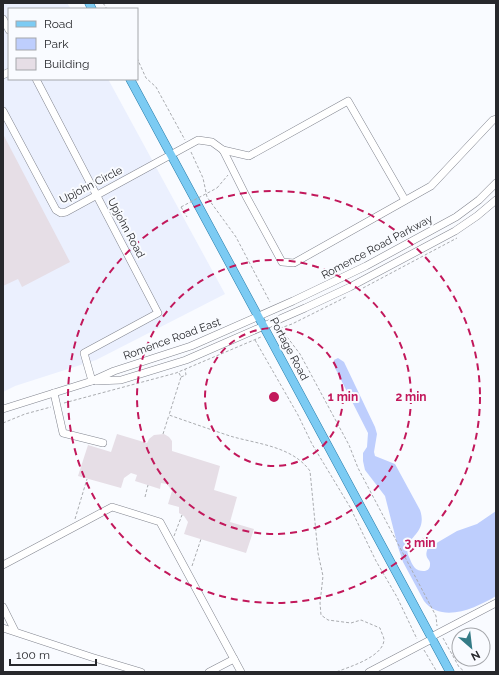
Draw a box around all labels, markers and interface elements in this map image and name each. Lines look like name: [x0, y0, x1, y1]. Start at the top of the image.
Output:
legend: [8, 8, 138, 80]
text: Road: [44, 17, 73, 31]
text: Park: [44, 37, 69, 51]
text: Building: [44, 57, 90, 71]
street label: Upjohn Circle: [57, 163, 125, 206]
street label: Upjohn Road: [105, 196, 147, 260]
street label: Romence Road Parkway: [319, 212, 435, 282]
street label: Romence Road East: [122, 315, 223, 363]
street label: Portage Road: [267, 315, 311, 383]
centre of rings: [267, 390, 281, 404]
text: 1 min: [328, 390, 358, 404]
text: 2 min: [395, 390, 427, 404]
text: 3 min: [404, 536, 436, 550]
north arrow: [451, 627, 491, 667]
scale bar: [10, 641, 96, 667]
text: 100 m: [16, 648, 50, 662]
text: N: [469, 648, 482, 663]

